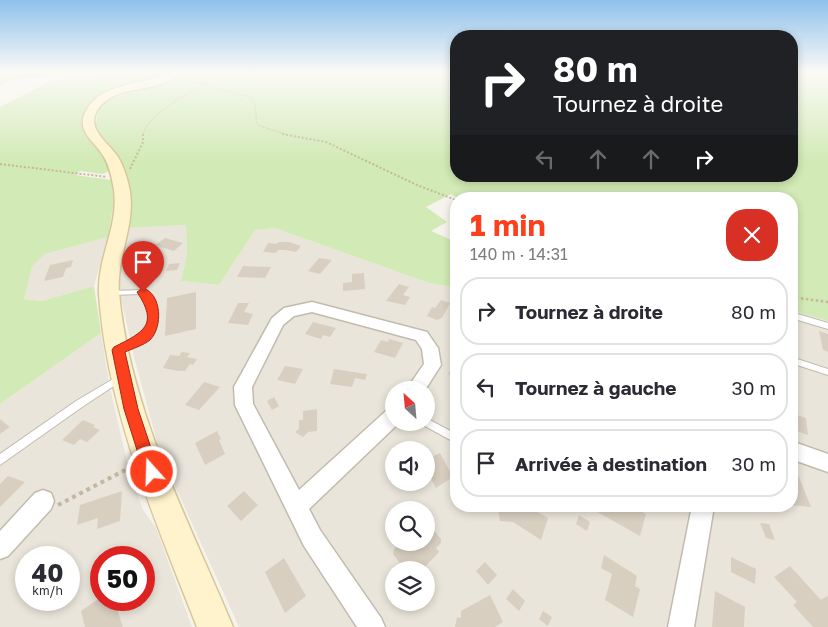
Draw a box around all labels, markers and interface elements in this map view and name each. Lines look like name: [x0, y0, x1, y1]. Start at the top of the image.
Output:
text: 80 m: [553, 48, 638, 90]
icon: right: [470, 50, 535, 115]
text: Tournez à droite: [553, 90, 723, 117]
icon: left: [531, 145, 559, 173]
icon: ahead: [584, 145, 612, 173]
icon: ahead: [637, 145, 665, 173]
icon: right: [690, 145, 718, 173]
text: 1 min: [470, 207, 546, 243]
button: close: [726, 209, 778, 261]
pin: [122, 241, 164, 292]
text: 140 m · 14:31: [470, 244, 568, 264]
icon: arrive: [129, 248, 157, 276]
icon: right: [472, 297, 500, 325]
text: Tournez à droite: [515, 300, 663, 323]
text: 80 m: [731, 300, 776, 323]
icon: left: [472, 373, 500, 401]
text: Tournez à gauche: [515, 376, 676, 399]
text: 30 m: [732, 376, 776, 399]
north arrow: [385, 381, 435, 431]
map controls: [385, 381, 435, 611]
button: sound: [385, 441, 435, 491]
position arrow: [125, 445, 177, 497]
icon: arrive: [472, 449, 500, 477]
text: Arrivée à destination: [515, 452, 707, 475]
text: 30 m: [732, 452, 776, 475]
button: search: [385, 501, 435, 551]
speed limit sign: 50: [90, 546, 155, 611]
text: 40: [32, 557, 63, 588]
button: layers: [385, 561, 435, 611]
text: km/h: [32, 583, 63, 598]

